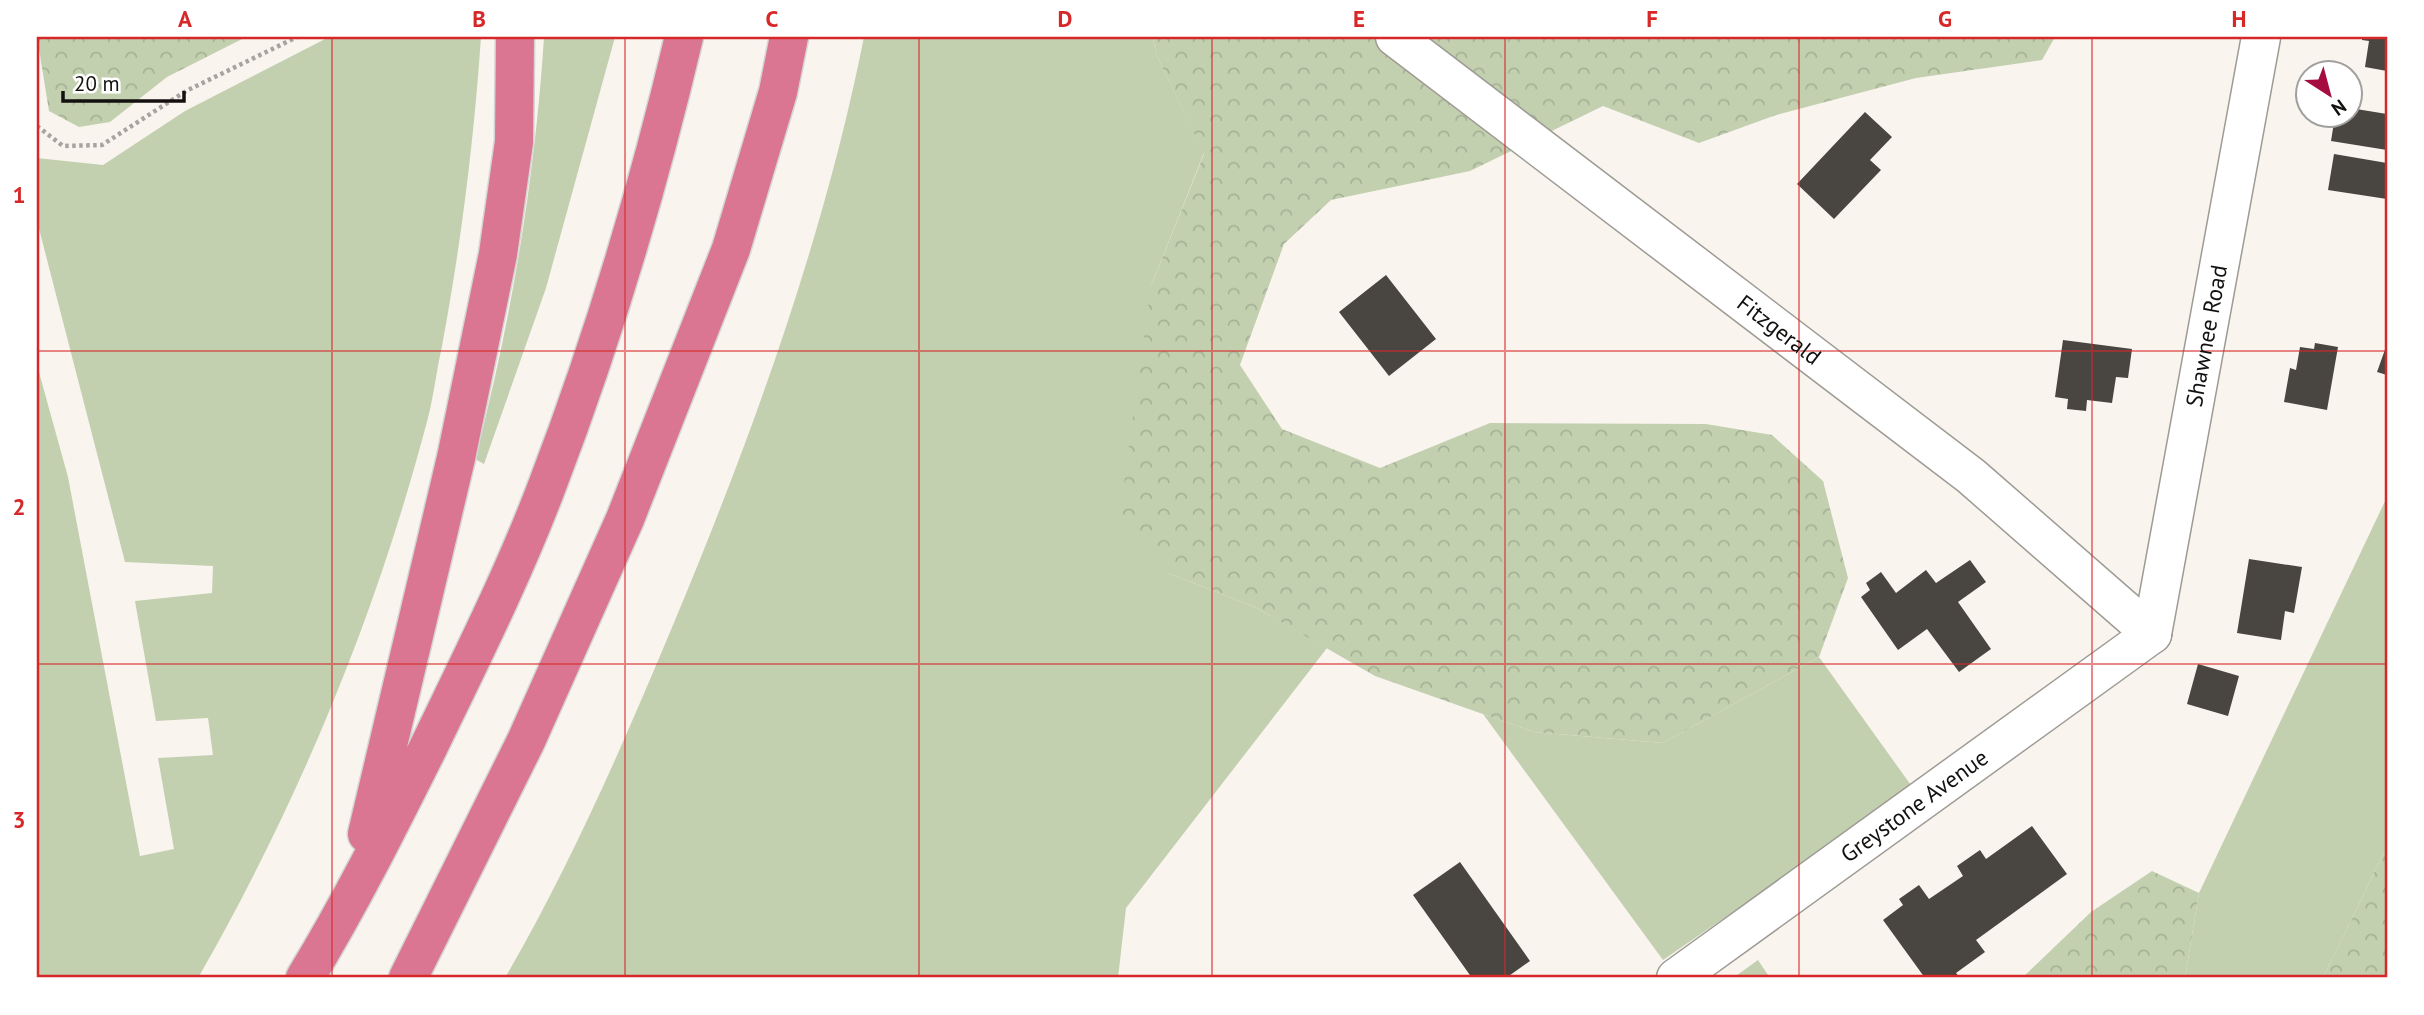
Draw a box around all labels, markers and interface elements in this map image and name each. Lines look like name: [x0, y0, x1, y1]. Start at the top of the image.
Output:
text: A: [178, 4, 192, 33]
text: B: [472, 4, 486, 33]
text: C: [766, 4, 779, 33]
text: D: [1058, 4, 1072, 33]
text: E: [1353, 4, 1365, 33]
text: F: [1646, 4, 1658, 33]
text: G: [1938, 4, 1952, 33]
text: H: [2232, 4, 2246, 33]
scale bar: [63, 60, 184, 104]
north arrow: [2294, 60, 2364, 130]
text: 20 m: [74, 70, 120, 97]
text: N: [2327, 94, 2351, 121]
text: 1: [12, 180, 26, 209]
street label: Shawnee Road: [2179, 263, 2233, 409]
street label: Fitzgerald: [1732, 288, 1827, 371]
text: 2: [12, 492, 26, 521]
street label: Greystone Avenue: [1835, 742, 1993, 868]
text: 3: [12, 805, 26, 834]

